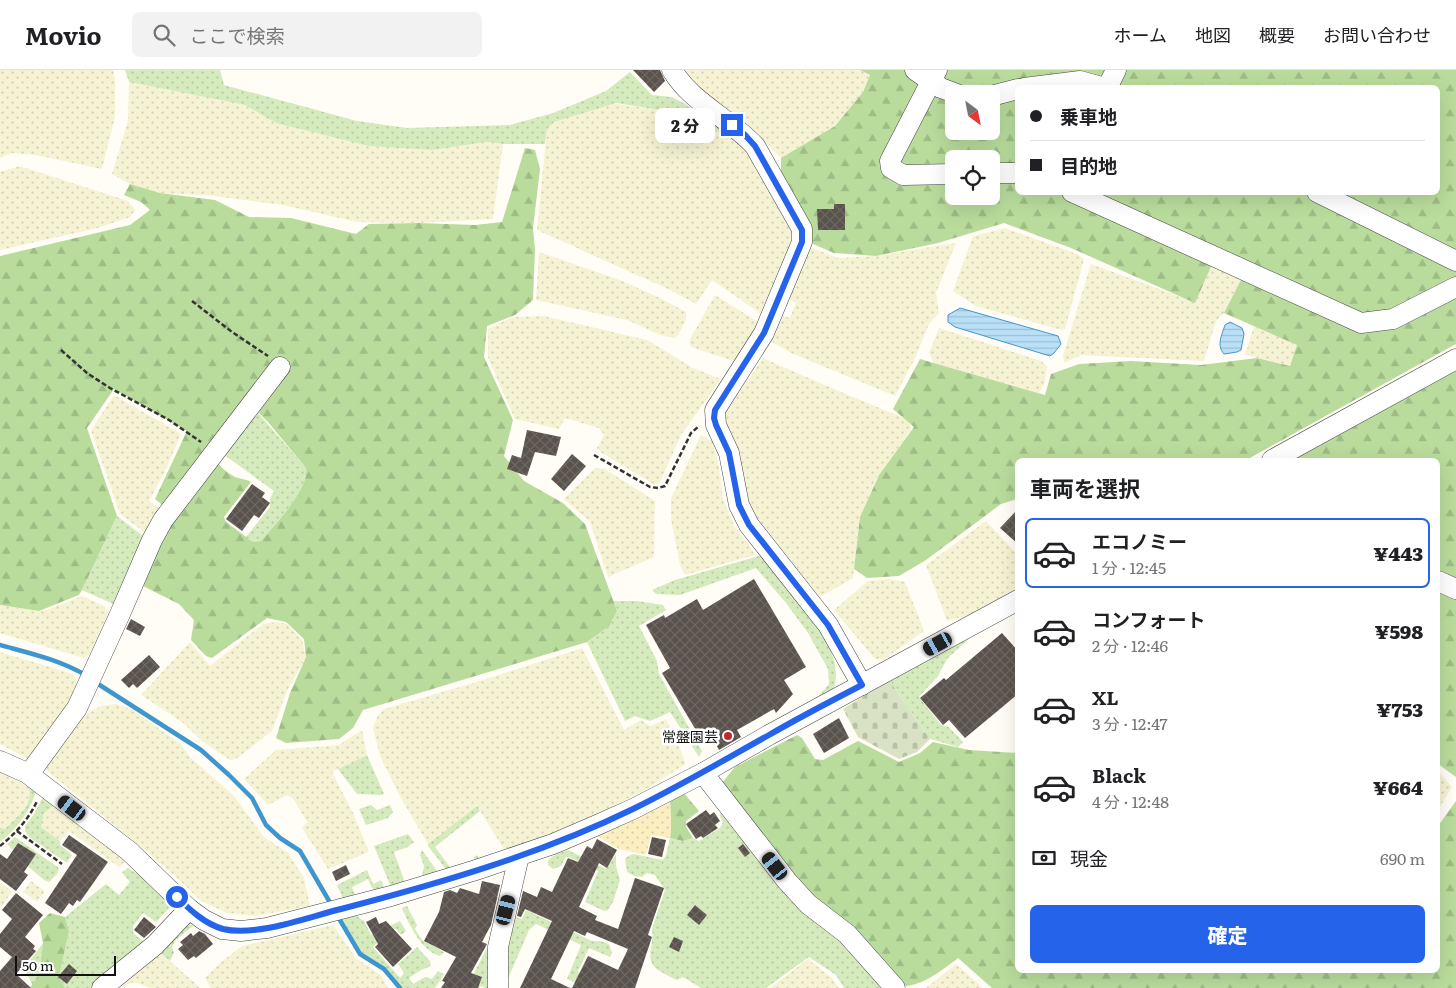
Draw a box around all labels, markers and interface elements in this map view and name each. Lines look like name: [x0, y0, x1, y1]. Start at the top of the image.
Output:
search box: [132, 12, 482, 57]
text: Movio: [25, 17, 102, 52]
icon: search: [150, 21, 178, 49]
text: ここで検索: [190, 21, 285, 49]
text: ホーム: [1114, 21, 1167, 48]
text: 地図: [1195, 21, 1231, 48]
text: 概要: [1259, 21, 1295, 48]
text: お問い合わせ: [1323, 21, 1431, 48]
north arrow: [945, 85, 1000, 140]
map controls: [945, 85, 1000, 205]
text: 乗車地: [1060, 102, 1117, 130]
callout: 2 分: [654, 108, 714, 142]
text: 2 分: [671, 113, 699, 137]
route end: [721, 114, 743, 136]
button: locate: [945, 150, 1000, 205]
text: 目的地: [1060, 151, 1117, 179]
text: 車両を選択: [1030, 471, 1140, 504]
text: エコノミー: [1092, 527, 1187, 555]
icon: car: [1032, 531, 1077, 576]
text: ¥443: [1373, 539, 1423, 567]
text: 1 分 · 12:45: [1092, 555, 1166, 579]
text: コンフォート: [1092, 605, 1205, 633]
icon: car: [1032, 609, 1077, 654]
text: ¥598: [1375, 617, 1423, 645]
car: [921, 630, 954, 658]
text: 2 分 · 12:46: [1092, 633, 1168, 657]
text: XL: [1092, 683, 1119, 711]
icon: car: [1032, 687, 1077, 732]
text: ¥753: [1377, 695, 1423, 723]
text: 3 分 · 12:47: [1092, 711, 1168, 735]
place label: 常盤園芸: [662, 726, 718, 746]
marker: 常盤園芸: [722, 730, 734, 742]
text: Black: [1092, 761, 1146, 789]
icon: car: [1032, 765, 1077, 810]
text: ¥664: [1373, 773, 1423, 801]
text: 4 分 · 12:48: [1092, 789, 1169, 813]
car: [55, 793, 88, 823]
icon: cash: [1030, 844, 1058, 872]
text: 現金: [1070, 844, 1108, 872]
text: 690 m: [1380, 846, 1425, 870]
car: [759, 850, 790, 882]
route start: [166, 886, 188, 908]
car: [495, 894, 516, 926]
button: 確定: [1030, 905, 1425, 963]
scale bar: [15, 953, 116, 976]
text: 50 m: [22, 955, 54, 975]

